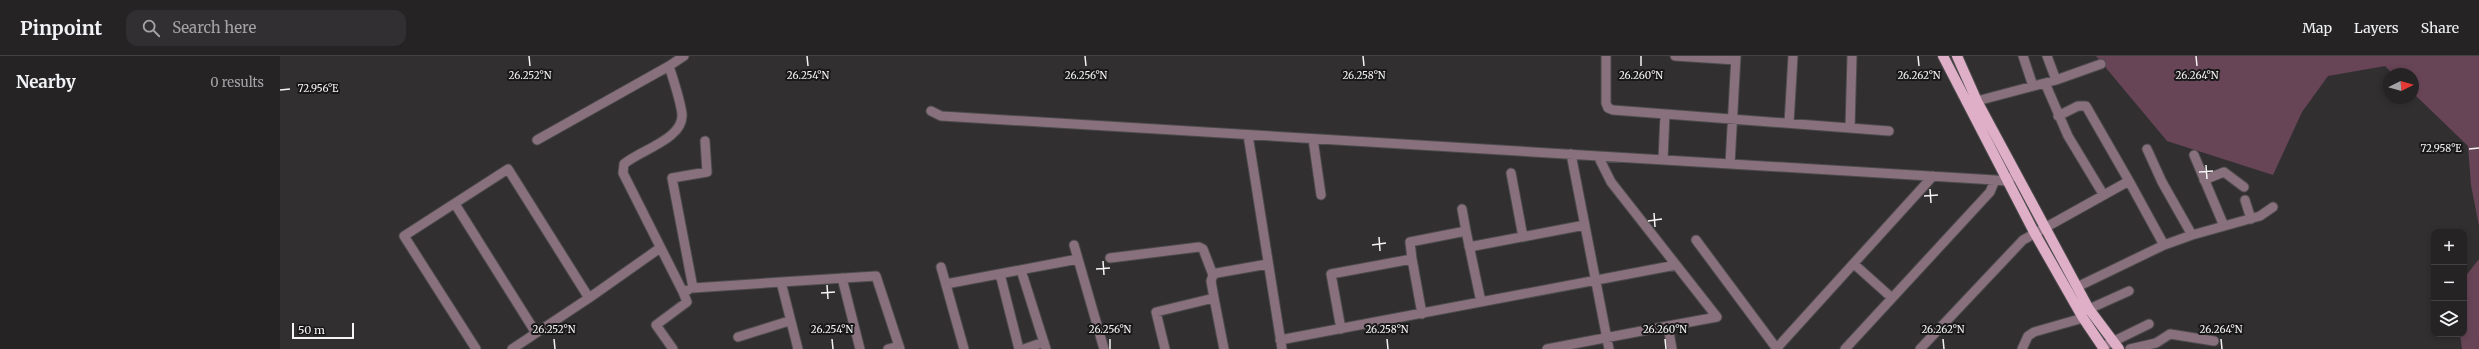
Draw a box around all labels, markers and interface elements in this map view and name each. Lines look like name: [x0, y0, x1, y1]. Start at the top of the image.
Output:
search box: [126, 10, 406, 46]
text: Pinpoint: [20, 16, 102, 40]
icon: search: [140, 17, 162, 39]
text: Search here: [172, 18, 256, 37]
text: Map: [2302, 19, 2332, 37]
text: Layers: [2354, 19, 2399, 37]
text: Share: [2421, 19, 2459, 37]
north arrow: [2383, 68, 2419, 104]
text: 26.252°N: [509, 69, 552, 82]
text: 26.254°N: [787, 69, 829, 82]
text: 26.256°N: [1065, 69, 1108, 82]
text: 26.258°N: [1342, 69, 1386, 82]
text: 26.260°N: [1619, 69, 1663, 82]
text: 26.262°N: [1897, 69, 1941, 82]
text: 26.264°N: [2176, 69, 2219, 82]
text: Nearby: [16, 71, 76, 93]
text: 0 results: [210, 74, 264, 91]
text: 72.956°E: [298, 82, 339, 95]
text: 72.958°E: [2420, 142, 2462, 155]
map controls: [2431, 229, 2467, 337]
button: +: [2431, 229, 2467, 265]
button: −: [2431, 265, 2467, 301]
button: layers: [2431, 301, 2467, 337]
scale bar: [292, 321, 354, 340]
text: 50 m: [298, 323, 325, 337]
text: 26.252°N: [533, 323, 576, 336]
text: 26.254°N: [811, 323, 853, 336]
text: 26.256°N: [1089, 323, 1132, 336]
text: 26.258°N: [1365, 323, 1409, 336]
text: 26.260°N: [1643, 323, 1687, 336]
text: 26.262°N: [1921, 323, 1965, 336]
text: 26.264°N: [2200, 323, 2243, 336]

